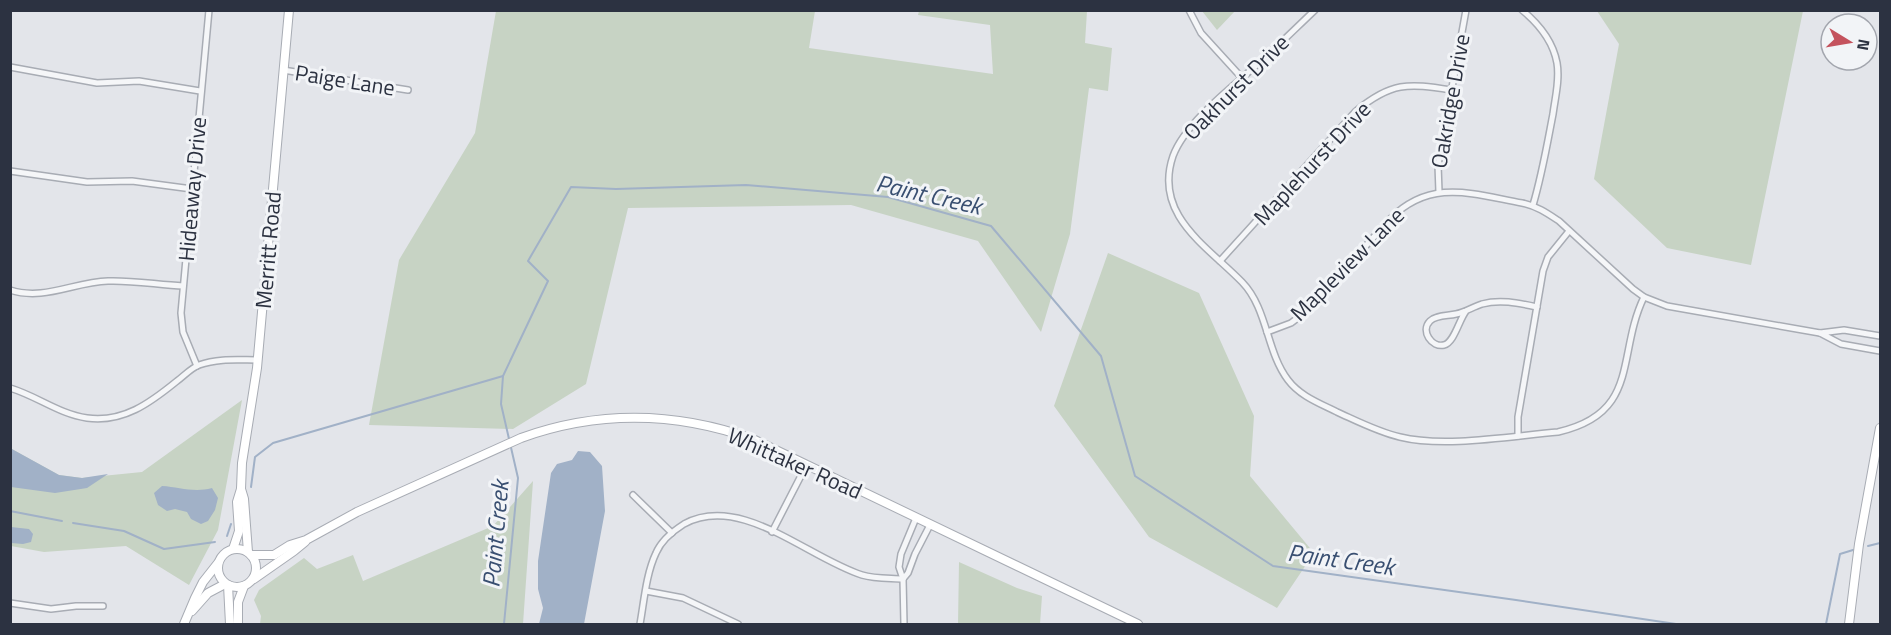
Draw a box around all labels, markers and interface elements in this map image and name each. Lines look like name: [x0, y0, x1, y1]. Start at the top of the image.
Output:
north arrow: [1819, 12, 1879, 72]
street label: Oakhurst Drive: [1175, 26, 1297, 148]
street label: Oakridge Drive: [1421, 31, 1479, 171]
text: N: [1851, 37, 1877, 53]
street label: Paige Lane: [293, 55, 397, 105]
street label: Maplehurst Drive: [1245, 93, 1379, 233]
street label: Hideaway Drive: [169, 115, 215, 263]
water label: Paint Creek: [873, 164, 988, 224]
street label: Merritt Road: [246, 190, 290, 310]
street label: Mapleview Lane: [1282, 199, 1412, 329]
street label: Whittaker Road: [722, 418, 868, 508]
water label: Paint Creek: [472, 476, 518, 589]
water label: Paint Creek: [1285, 534, 1400, 585]

